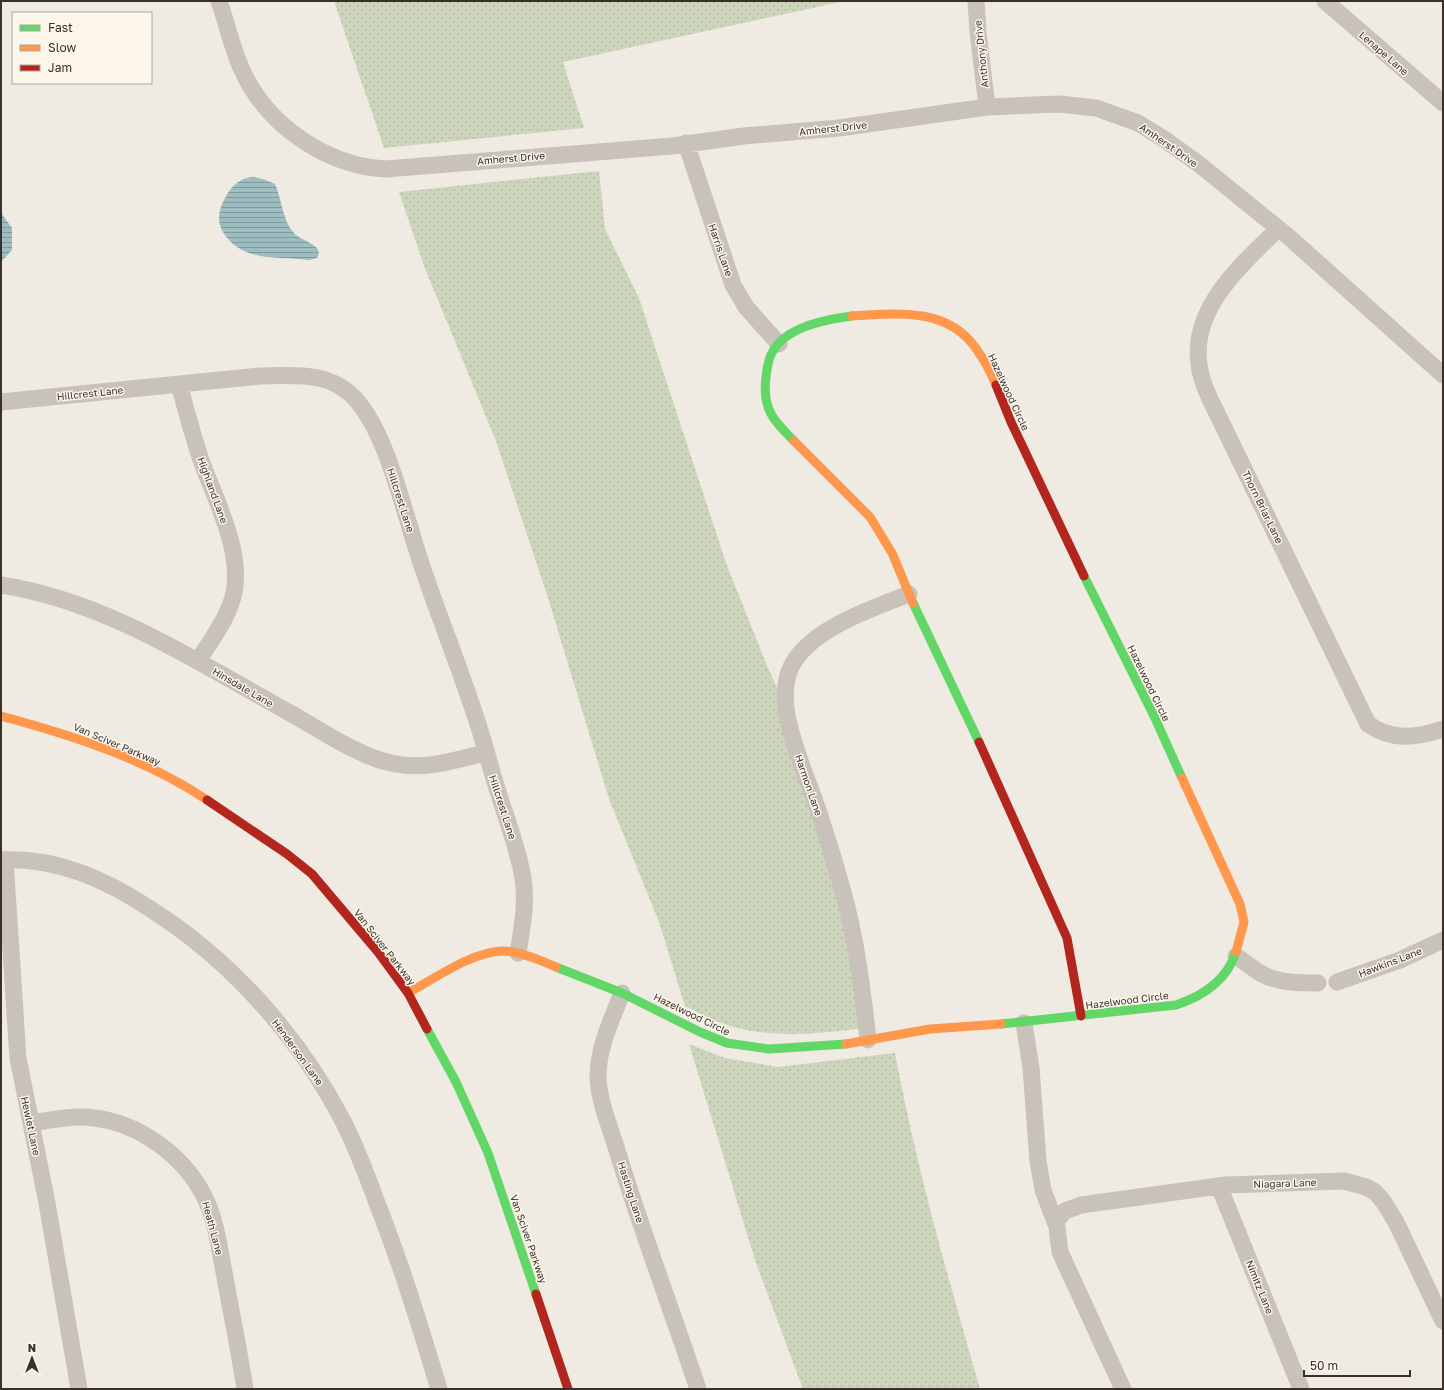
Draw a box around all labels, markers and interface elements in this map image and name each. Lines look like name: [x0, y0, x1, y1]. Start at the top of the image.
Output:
legend: [12, 12, 152, 84]
street label: Anthony Drive: [971, 19, 991, 88]
text: Fast: [48, 20, 73, 35]
street label: Lenape Lane: [1357, 28, 1411, 78]
text: Slow: [48, 40, 76, 55]
text: Jam: [48, 60, 72, 75]
street label: Amherst Drive: [799, 118, 868, 138]
street label: Amherst Drive: [1138, 121, 1200, 170]
street label: Amherst Drive: [477, 149, 546, 167]
street label: Harris Lane: [706, 222, 736, 278]
street label: Hazelwood Circle: [986, 352, 1032, 433]
street label: Hillcrest Lane: [56, 384, 124, 402]
street label: Highland Lane: [195, 455, 231, 525]
street label: Hillcrest Lane: [385, 466, 417, 534]
street label: Thorn Briar Lane: [1240, 469, 1286, 546]
street label: Hazelwood Circle: [1125, 643, 1173, 723]
street label: Hinsdale Lane: [210, 665, 276, 709]
street label: Van Sciver Parkway: [72, 720, 163, 768]
street label: Harmon Lane: [793, 753, 825, 817]
street label: Hillcrest Lane: [487, 773, 519, 841]
street label: Van Sciver Parkway: [352, 907, 419, 988]
street label: Hawkins Lane: [1357, 944, 1424, 980]
street label: Hazelwood Circle: [1085, 989, 1169, 1011]
street label: Hazelwood Circle: [652, 990, 732, 1038]
street label: Henderson Lane: [270, 1017, 326, 1088]
street label: Hewlet Lane: [19, 1095, 43, 1157]
street label: Hasting Lane: [615, 1160, 647, 1224]
street label: Niagara Lane: [1253, 1176, 1317, 1190]
street label: Van Sciver Parkway: [508, 1193, 550, 1285]
street label: Heath Lane: [200, 1200, 226, 1256]
street label: Nimitz Lane: [1244, 1258, 1276, 1316]
north arrow: [12, 1338, 52, 1378]
text: N: [28, 1341, 36, 1354]
scale bar: [1304, 1352, 1410, 1378]
text: 50 m: [1310, 1358, 1338, 1373]

